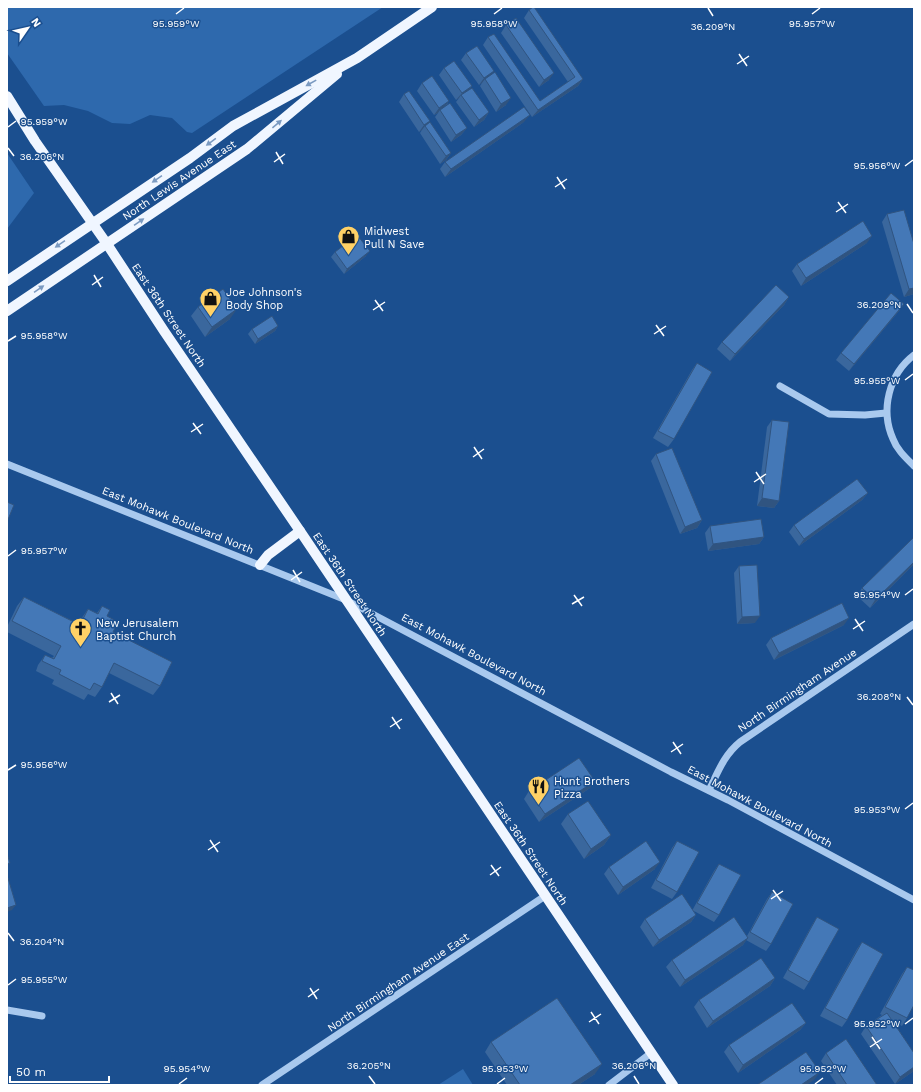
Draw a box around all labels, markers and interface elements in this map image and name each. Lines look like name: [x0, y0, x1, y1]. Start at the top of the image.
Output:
north arrow: [8, 8, 48, 48]
text: N: [28, 16, 44, 30]
text: 95.959°W: [152, 18, 200, 29]
text: 95.958°W: [470, 18, 518, 29]
text: 95.957°W: [789, 18, 836, 29]
text: 36.209°N: [691, 21, 735, 32]
one-way arrow: [305, 80, 317, 87]
text: 95.959°W: [20, 116, 68, 127]
one-way arrow: [272, 119, 282, 128]
street label: North Lewis Avenue East: [120, 137, 239, 223]
one-way arrow: [206, 138, 217, 146]
text: 36.206°N: [20, 151, 64, 162]
text: 95.956°W: [854, 160, 901, 171]
one-way arrow: [152, 175, 162, 183]
one-way arrow: [134, 218, 144, 226]
shop icon: Midwest Pull N Save: [336, 224, 362, 257]
place label: Midwest Pull N Save: [364, 225, 424, 251]
one-way arrow: [54, 241, 66, 248]
street label: East 36th Street North: [129, 261, 208, 370]
one-way arrow: [34, 285, 44, 293]
shop icon: Joe Johnson's Body Shop: [197, 285, 223, 318]
place label: Joe Johnson's Body Shop: [226, 286, 302, 312]
text: 36.209°N: [857, 299, 901, 310]
text: 95.958°W: [20, 330, 68, 341]
text: 95.955°W: [854, 375, 901, 386]
street label: East Mohawk Boulevard North: [100, 484, 255, 557]
street label: East 36th Street North: [310, 530, 389, 639]
text: 95.957°W: [21, 545, 68, 556]
text: 95.954°W: [854, 589, 901, 600]
street label: East Mohawk Boulevard North: [399, 611, 548, 698]
church icon: New Jerusalem Baptist Church: [67, 616, 93, 649]
place label: New Jerusalem Baptist Church: [96, 617, 179, 643]
street label: North Birmingham Avenue: [735, 646, 859, 735]
text: 36.208°N: [857, 691, 901, 702]
text: 95.956°W: [21, 759, 68, 770]
street label: East Mohawk Boulevard North: [685, 763, 834, 850]
restaurant icon: Hunt Brothers Pizza: [526, 774, 552, 807]
place label: Hunt Brothers Pizza: [554, 775, 630, 801]
street label: East 36th Street North: [491, 799, 570, 908]
text: 95.953°W: [854, 804, 901, 815]
street label: North Birmingham Avenue East: [325, 930, 472, 1035]
text: 36.204°N: [20, 936, 64, 947]
text: 95.955°W: [21, 974, 68, 985]
text: 95.952°W: [854, 1018, 901, 1029]
scale bar: [10, 1058, 109, 1084]
text: 36.205°N: [347, 1060, 391, 1071]
text: 36.206°N: [612, 1060, 656, 1071]
text: 95.954°W: [164, 1063, 211, 1074]
text: 95.953°W: [482, 1063, 529, 1074]
text: 95.952°W: [800, 1063, 847, 1074]
text: 50 m: [16, 1065, 46, 1079]

